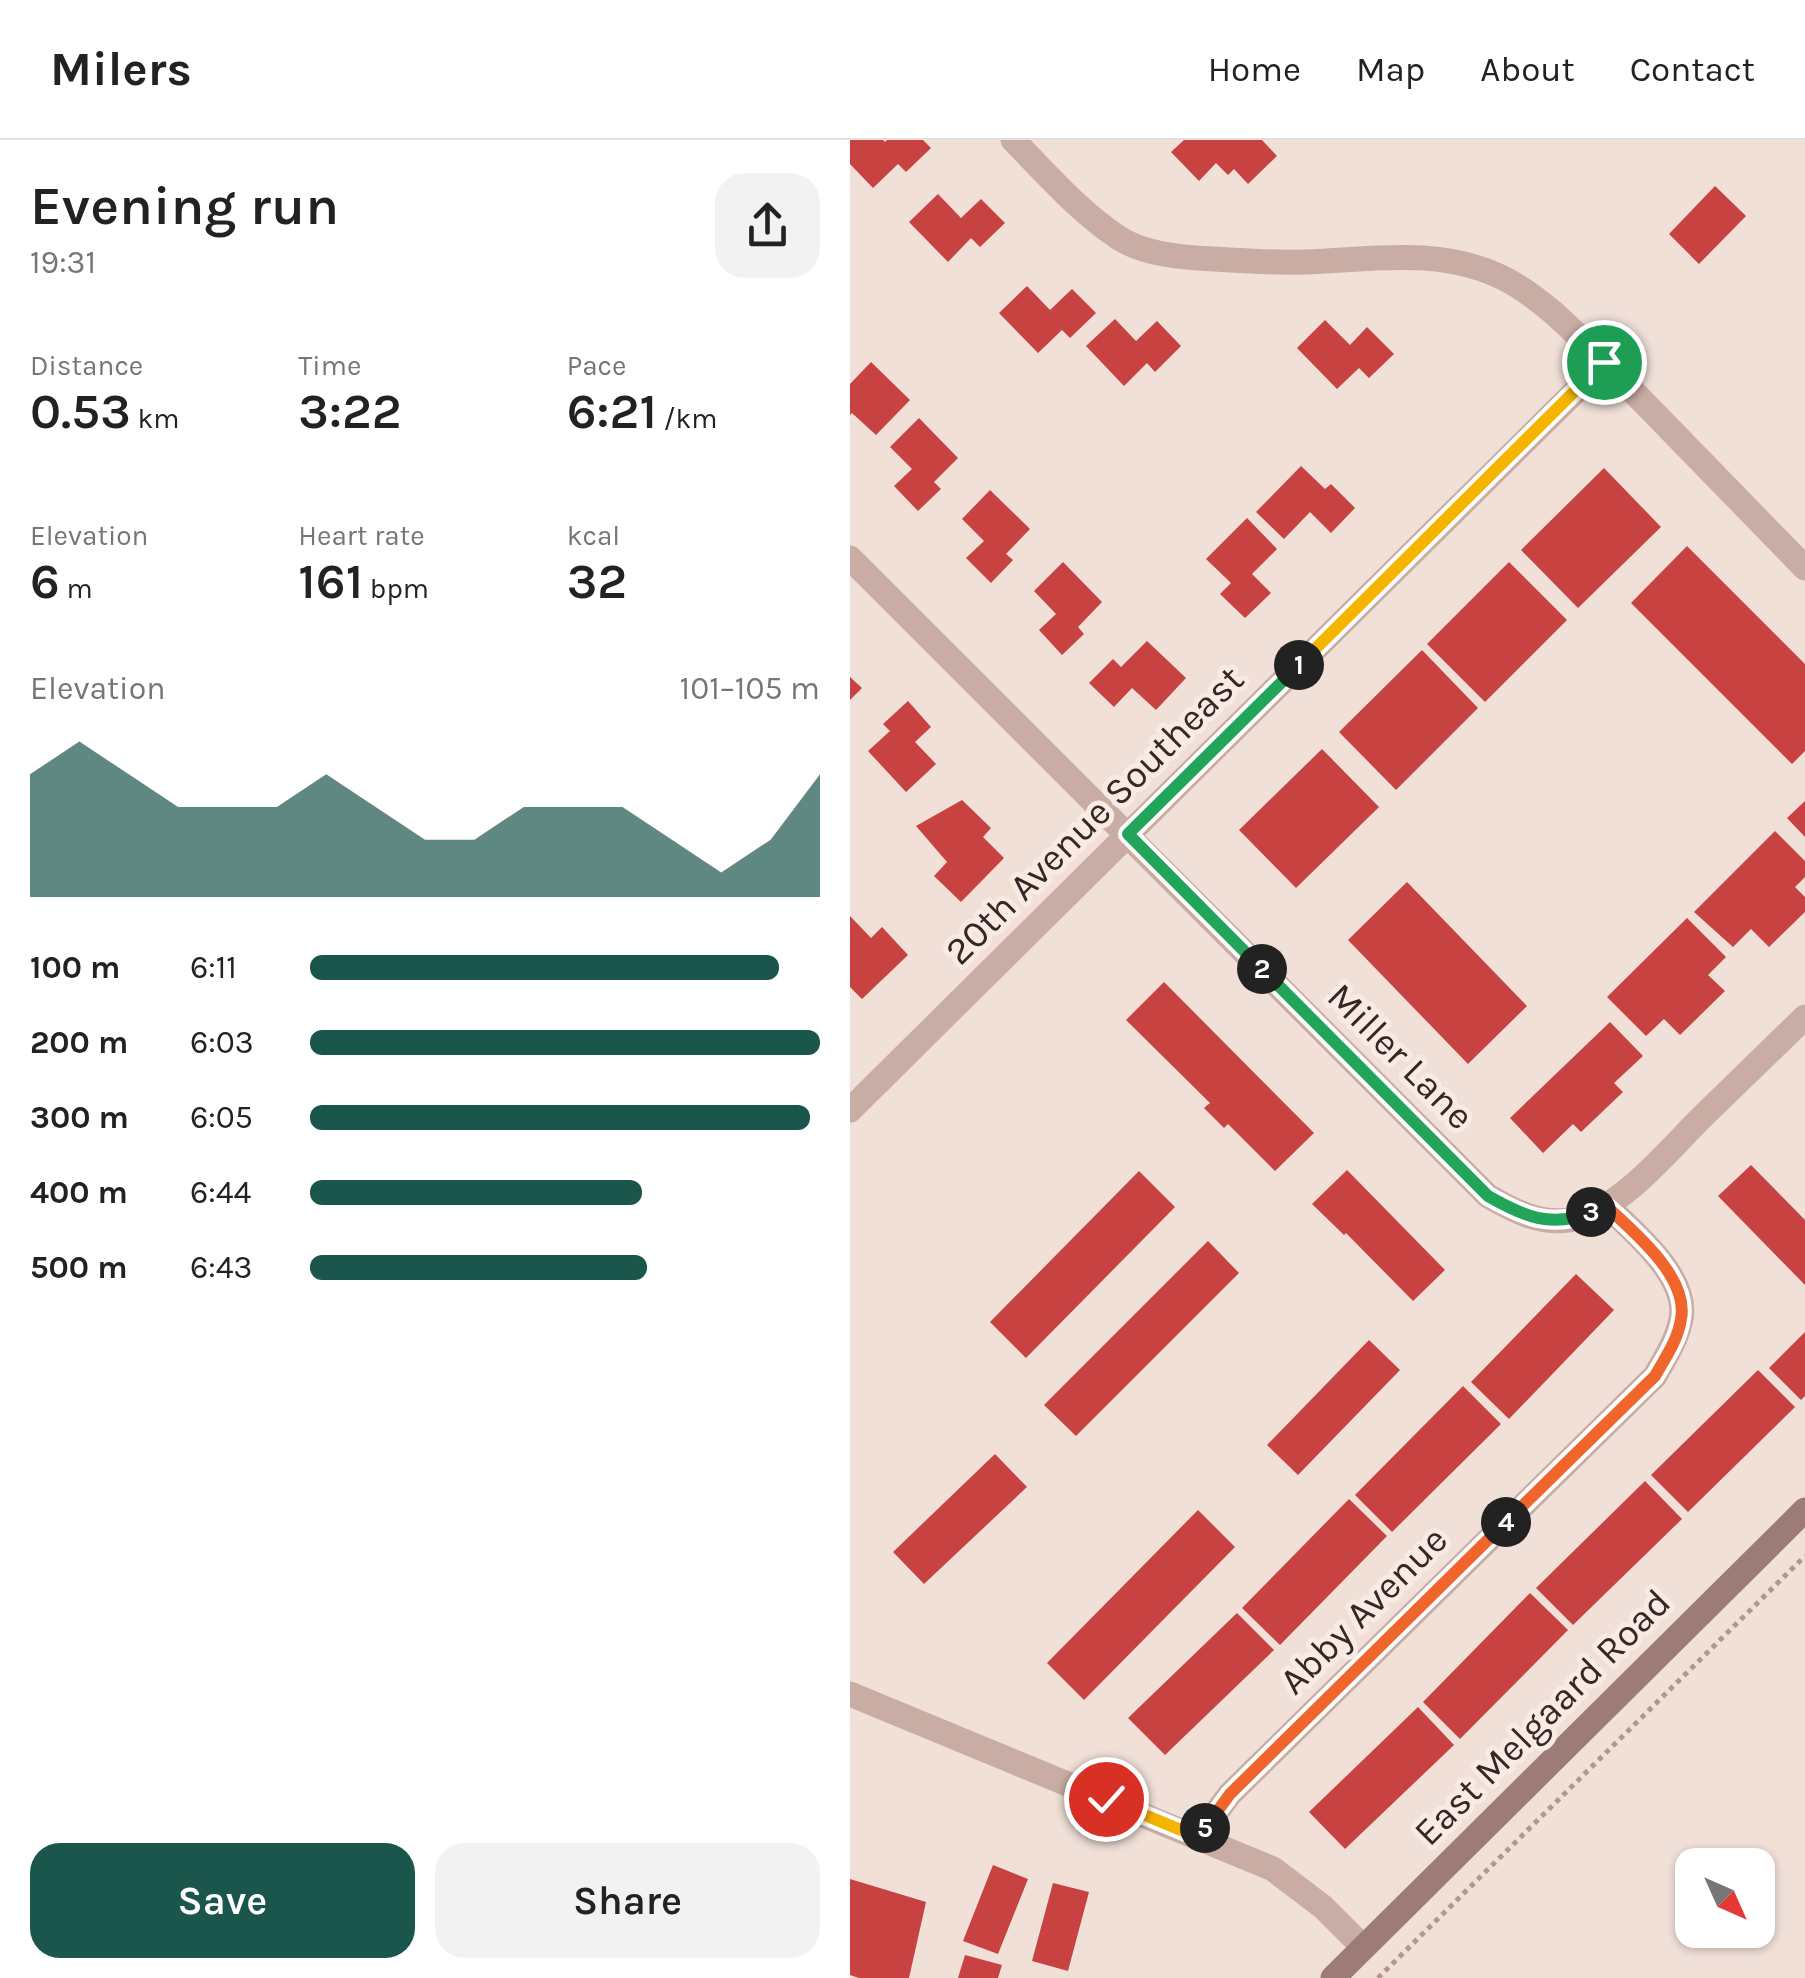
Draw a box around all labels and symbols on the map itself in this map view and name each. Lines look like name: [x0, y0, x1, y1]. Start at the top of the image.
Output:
pin: [1562, 320, 1647, 405]
pin: 1: [1274, 640, 1324, 690]
street label: 20th Avenue Southeast: [936, 657, 1253, 974]
pin: 2: [1237, 944, 1287, 994]
street label: Miller Lane: [1318, 974, 1483, 1139]
pin: 3: [1566, 1187, 1616, 1237]
pin: 4: [1481, 1497, 1531, 1547]
street label: Abby Avenue: [1270, 1517, 1457, 1704]
street label: East Melgaard Road: [1405, 1580, 1680, 1855]
pin: [1064, 1757, 1149, 1842]
pin: 5: [1180, 1803, 1230, 1853]
north arrow: [1675, 1848, 1775, 1948]

